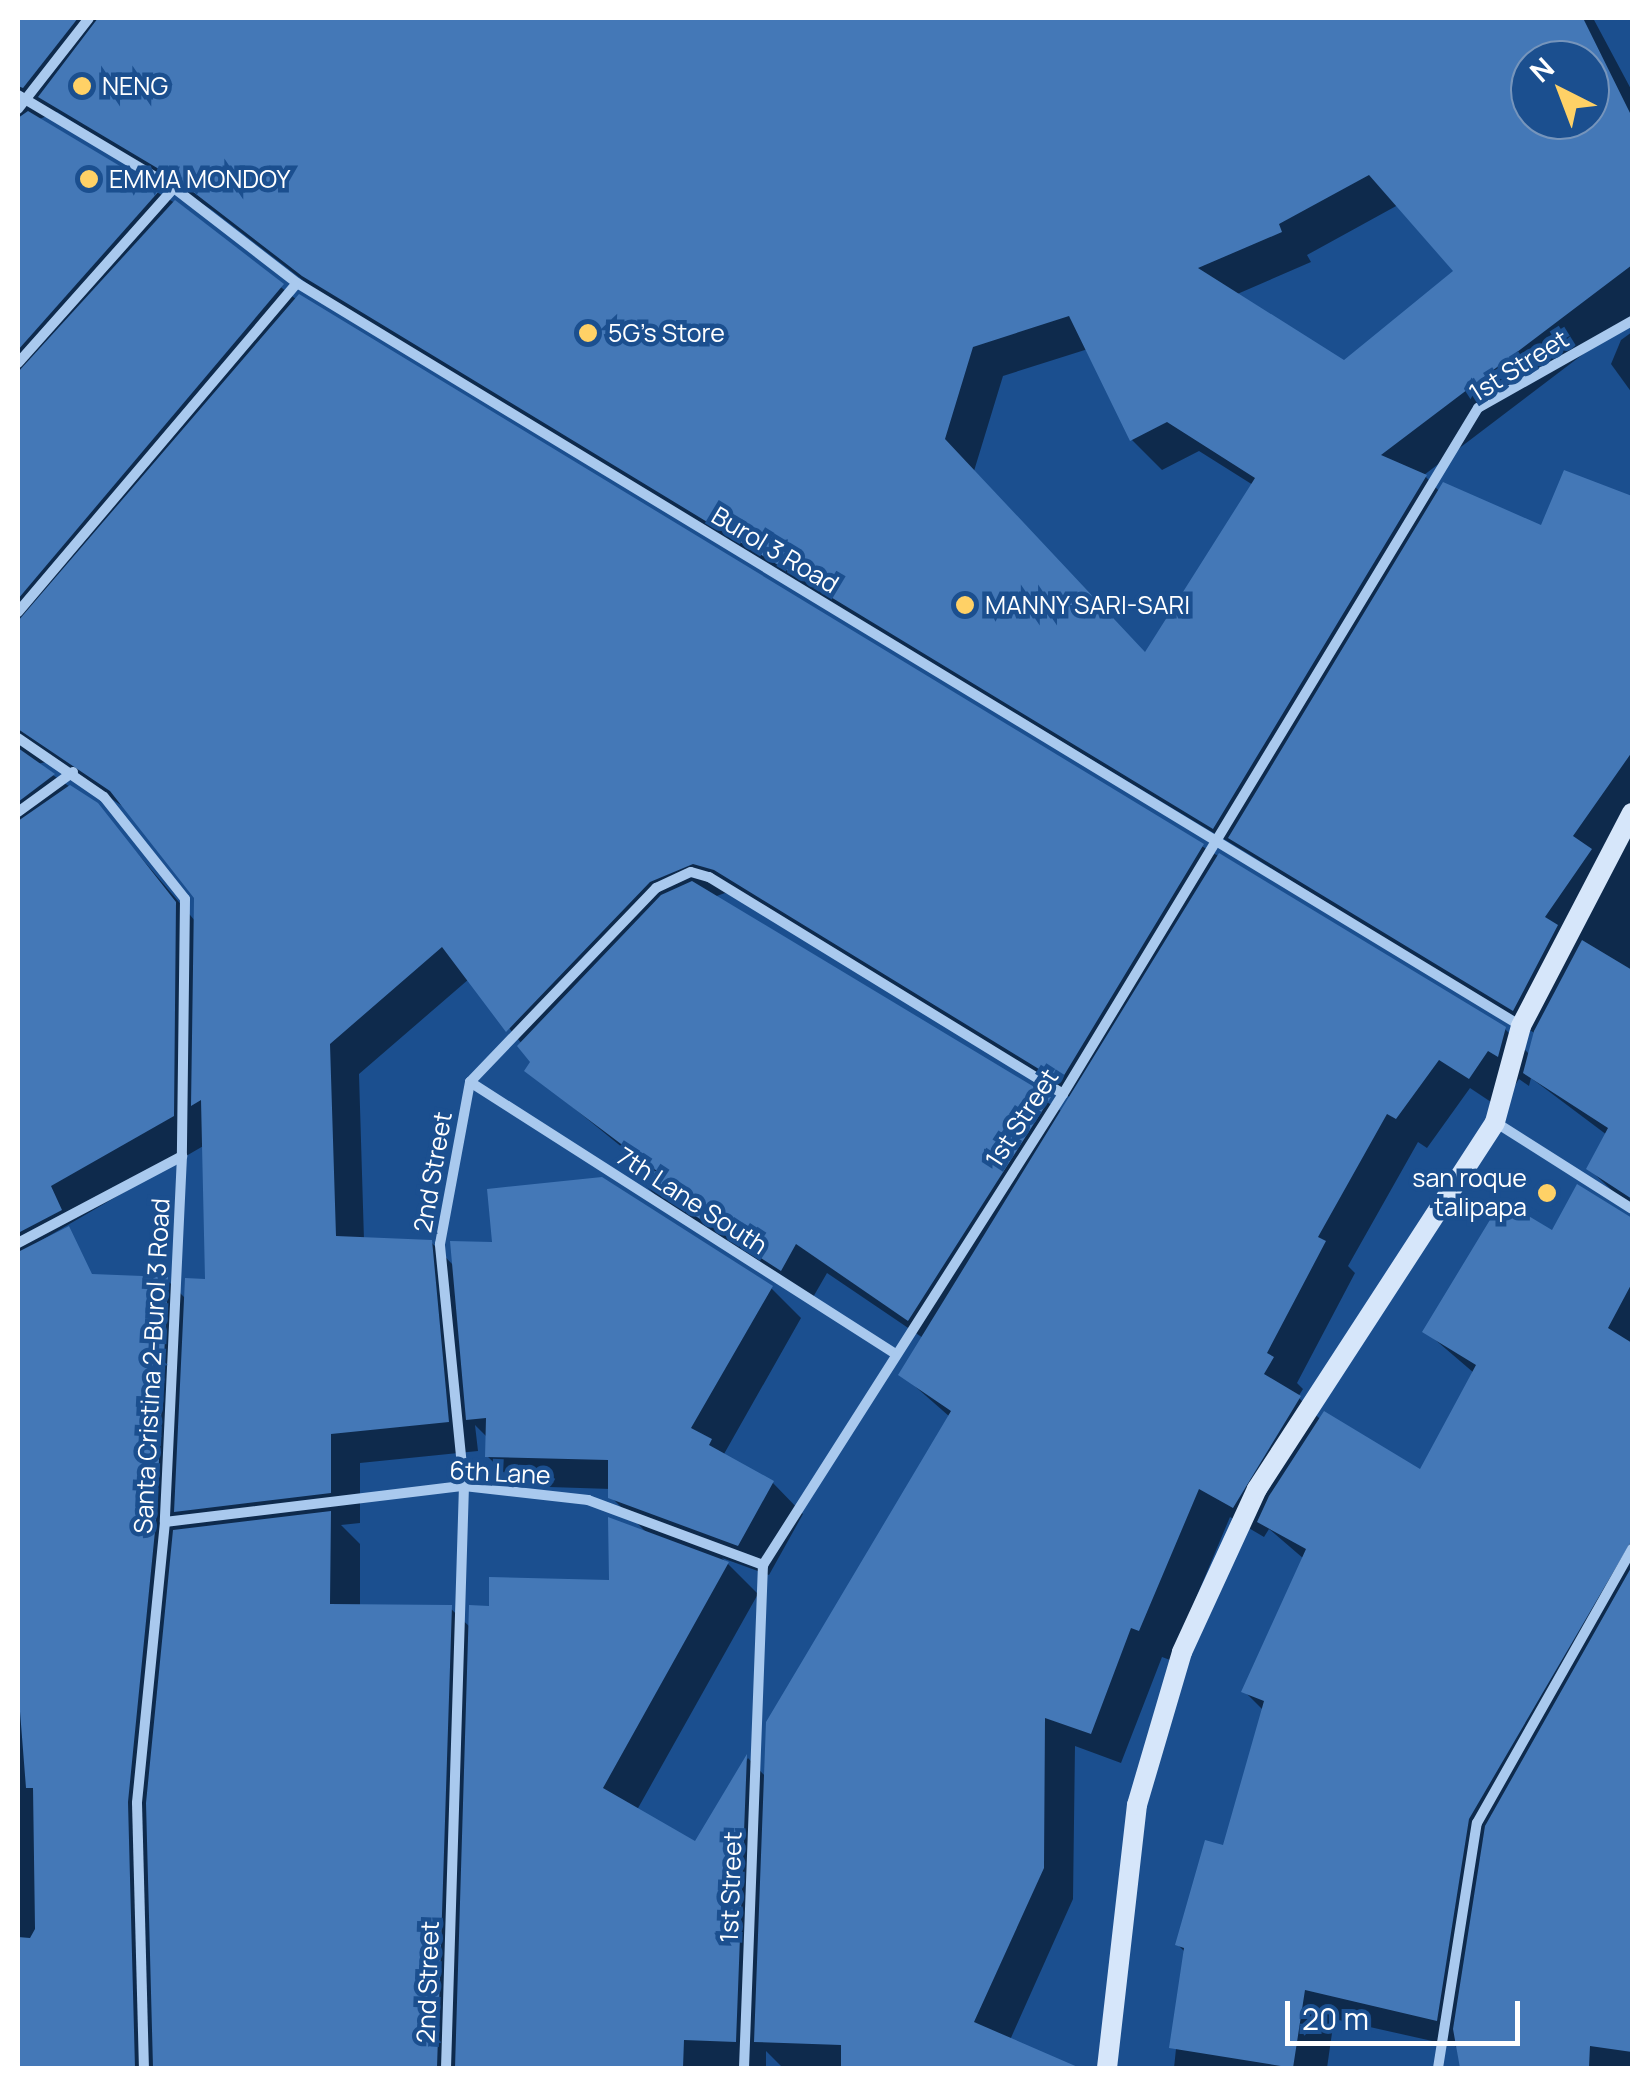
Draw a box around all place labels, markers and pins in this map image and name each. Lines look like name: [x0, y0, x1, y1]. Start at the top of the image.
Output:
place label: NENG: [102, 71, 168, 101]
marker: NENG: [71, 75, 93, 97]
place label: EMMA MONDOY: [109, 164, 290, 194]
marker: EMMA MONDOY: [78, 168, 100, 190]
place label: 5G's Store: [608, 318, 725, 348]
marker: 5G's Store: [577, 322, 599, 344]
place label: MANNY SARI-SARI: [985, 590, 1191, 620]
marker: MANNY SARI-SARI: [954, 594, 976, 616]
place label: san roque talipapa: [1412, 1164, 1527, 1223]
marker: san roque talipapa: [1536, 1182, 1558, 1204]

